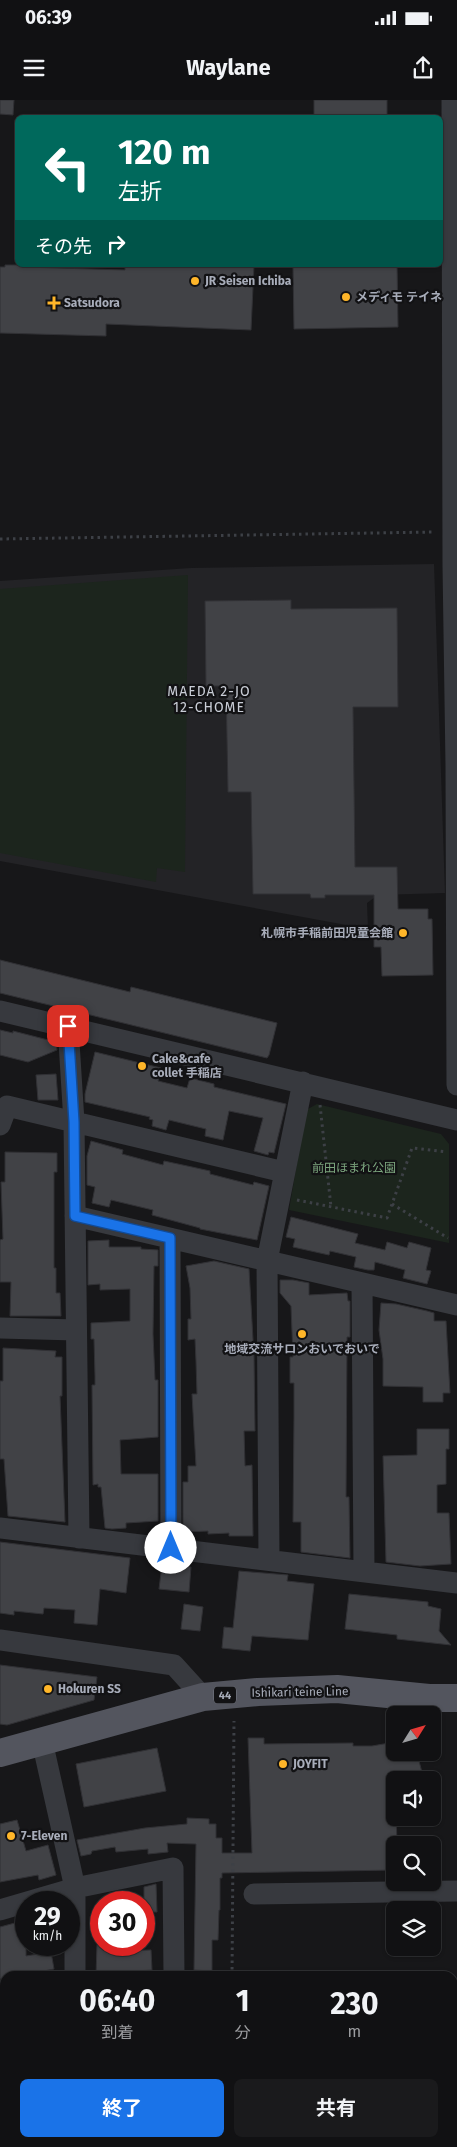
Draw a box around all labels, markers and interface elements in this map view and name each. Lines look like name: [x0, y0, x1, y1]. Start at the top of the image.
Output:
text: 06:39: [25, 6, 72, 29]
icon: menu: [20, 54, 48, 82]
text: Waylane: [186, 54, 271, 81]
icon: share: [409, 54, 437, 82]
text: 120 m: [118, 131, 211, 173]
icon: left: [35, 135, 100, 200]
text: 左折: [118, 178, 162, 205]
icon: right: [102, 230, 130, 258]
text: その先: [35, 235, 92, 258]
place label: JR Seisen Ichiba: [204, 274, 292, 288]
marker: JR Seisen Ichiba: [189, 275, 201, 287]
place label: メディモ テイネ: [356, 290, 442, 304]
marker: メディモ テイネ: [340, 291, 352, 303]
place label: Satsudora: [64, 296, 120, 310]
marker: Satsudora: [48, 297, 60, 309]
district label: MAEDA 2-JO 12-CHOME: [167, 683, 251, 716]
place label: 札幌市手稲前田児童会館: [261, 926, 393, 940]
marker: 札幌市手稲前田児童会館: [397, 927, 409, 939]
pin: [47, 1005, 89, 1047]
icon: arrive: [54, 1012, 82, 1040]
place label: Cake&cafe collet 手稲店: [152, 1052, 222, 1080]
marker: Cake&cafe collet 手稲店: [136, 1060, 148, 1072]
park label: 前田ほまれ公園: [312, 1161, 396, 1175]
marker: 地域交流サロンおいでおいで: [296, 1328, 308, 1340]
place label: 地域交流サロンおいでおいで: [224, 1342, 380, 1356]
position arrow: [144, 1521, 196, 1573]
place label: Hokuren SS: [58, 1682, 121, 1696]
marker: Hokuren SS: [42, 1683, 54, 1695]
street label: Ishikari teine Line: [251, 1684, 349, 1700]
road number: 44: [214, 1686, 236, 1704]
north arrow: [386, 1706, 441, 1761]
map controls: [386, 1706, 441, 1956]
place label: JOYFIT: [292, 1757, 328, 1771]
marker: JOYFIT: [277, 1758, 289, 1770]
button: sound: [386, 1771, 441, 1826]
place label: 7-Eleven: [21, 1829, 67, 1843]
marker: 7-Eleven: [5, 1830, 17, 1842]
button: search: [386, 1836, 441, 1891]
speed limit sign: 30: [90, 1891, 155, 1956]
button: layers: [386, 1901, 441, 1956]
text: 29: [34, 1902, 61, 1932]
text: km/h: [33, 1929, 62, 1943]
text: 06:40: [79, 1983, 155, 2019]
text: 1: [236, 1983, 250, 2019]
text: 230: [330, 1986, 379, 2022]
text: m: [348, 2022, 361, 2041]
text: 到着: [101, 2023, 133, 2042]
text: 分: [235, 2023, 251, 2042]
button: 終了: [20, 2079, 224, 2137]
button: 共有: [234, 2079, 438, 2137]

